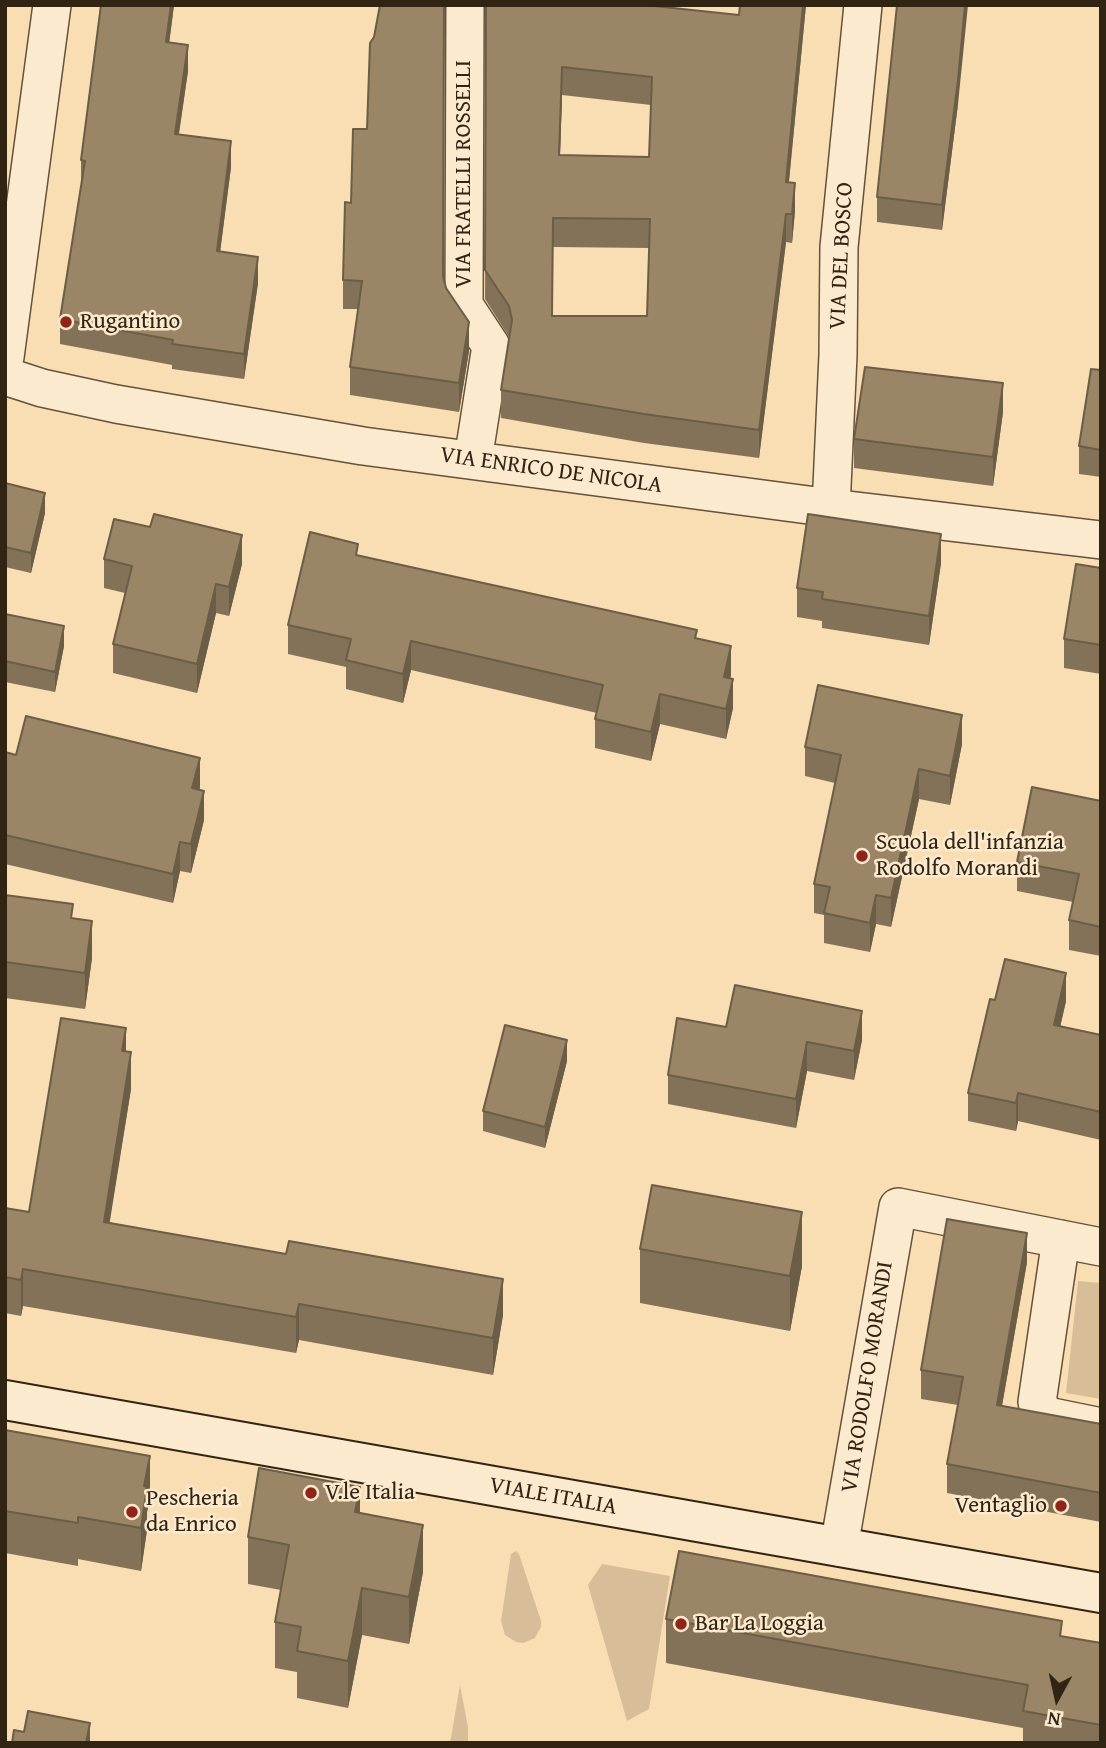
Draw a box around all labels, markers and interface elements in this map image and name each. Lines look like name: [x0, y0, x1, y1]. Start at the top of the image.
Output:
street label: VIA FRATELLI ROSSELLI: [450, 60, 478, 288]
street label: VIA DEL BOSCO: [824, 182, 860, 330]
place label: Rugantino: [80, 308, 180, 336]
marker: Rugantino: [58, 314, 74, 330]
street label: VIA ENRICO DE NICOLA: [438, 442, 664, 500]
place label: Scuola dell'infanzia Rodolfo Morandi: [876, 829, 1064, 883]
marker: Scuola dell'infanzia Rodolfo Morandi: [854, 848, 870, 864]
street label: VIA RODOLFO MORANDI: [836, 1259, 900, 1495]
street label: VIALE ITALIA: [487, 1472, 619, 1522]
place label: V.le Italia: [325, 1479, 415, 1507]
place label: Pescheria da Enrico: [146, 1485, 239, 1539]
marker: V.le Italia: [303, 1485, 319, 1501]
place label: Ventaglio: [955, 1492, 1047, 1520]
marker: Ventaglio: [1053, 1498, 1069, 1514]
marker: Pescheria da Enrico: [124, 1504, 140, 1520]
place label: Bar La Loggia: [695, 1610, 824, 1638]
marker: Bar La Loggia: [673, 1616, 689, 1632]
north arrow: [1022, 1664, 1092, 1734]
text: N: [1046, 1705, 1062, 1735]

